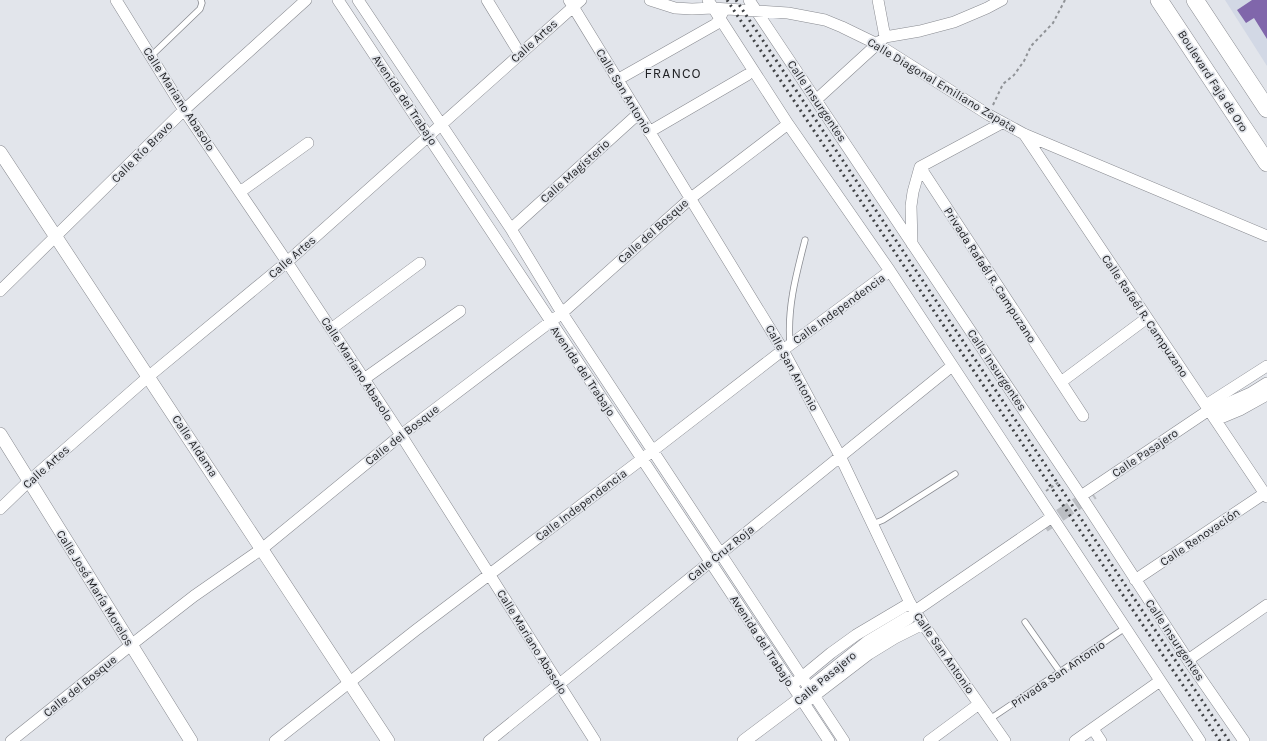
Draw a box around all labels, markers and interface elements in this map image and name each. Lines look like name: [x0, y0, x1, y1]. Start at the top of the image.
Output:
street label: Calle Artes: [508, 16, 560, 66]
street label: Boulevard Faja de Oro: [1175, 28, 1251, 134]
street label: Calle Diagonal Emiliano Zapata: [865, 35, 1019, 135]
street label: Calle Mariano Abasolo: [140, 44, 218, 154]
street label: Calle San Antonio: [593, 46, 655, 136]
street label: Avenida del Trabajo: [370, 52, 440, 148]
street label: Calle Insurgentes: [785, 58, 849, 144]
district label: FRANCO: [644, 65, 702, 82]
street label: Calle Río Bravo: [108, 118, 176, 186]
street label: Calle Magisterio: [538, 136, 612, 206]
street label: Calle del Bosque: [615, 196, 691, 266]
street label: Privada Rafaél R. Campuzano: [941, 205, 1039, 345]
street label: Calle Artes: [266, 233, 318, 281]
street label: Calle Rafaél R. Campuzano: [1099, 252, 1191, 380]
street label: Calle Independencia: [790, 271, 888, 347]
street label: Calle Mariano Abasolo: [318, 314, 396, 424]
street label: Avenida del Trabajo: [548, 323, 618, 419]
street label: Calle San Antonio: [763, 323, 821, 413]
street label: Calle Insurgentes: [965, 327, 1029, 413]
street label: Calle del Bosque: [362, 402, 442, 468]
street label: Calle Aldama: [169, 412, 221, 480]
street label: Calle Pasajero: [1109, 426, 1181, 480]
street label: Calle Artes: [20, 442, 72, 492]
street label: Calle Independencia: [533, 466, 629, 544]
street label: Calle Renovación: [1157, 505, 1243, 569]
street label: Calle Cruz Roja: [685, 522, 757, 584]
street label: Calle José María Morelos: [54, 527, 136, 649]
street label: Calle Mariano Abasolo: [494, 587, 570, 697]
street label: Avenida del Trabajo: [727, 593, 797, 689]
street label: Calle Insurgentes: [1143, 597, 1207, 683]
street label: Calle San Antonio: [911, 610, 977, 696]
street label: Privada San Antonio: [1008, 637, 1108, 711]
street label: Calle Pasajero: [791, 648, 859, 708]
street label: Calle del Bosque: [41, 652, 119, 720]

